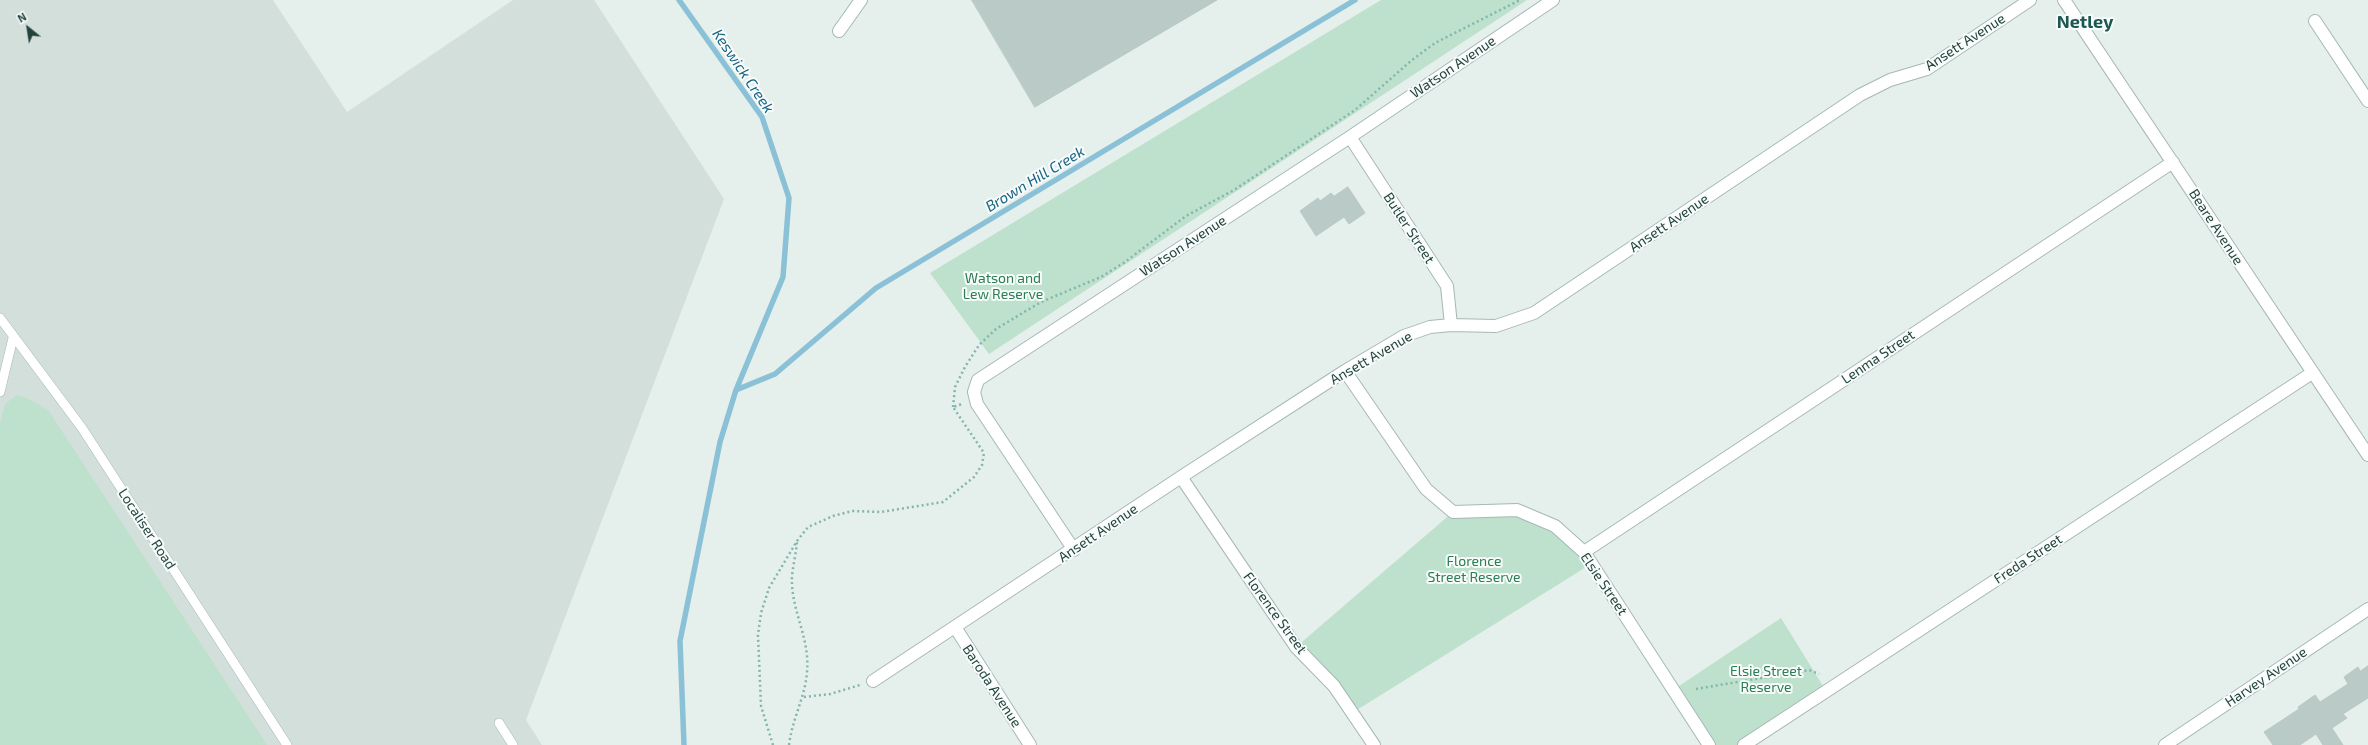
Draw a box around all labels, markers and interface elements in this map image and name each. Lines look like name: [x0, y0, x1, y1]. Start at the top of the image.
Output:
north arrow: [8, 8, 48, 48]
text: N: [15, 10, 28, 25]
street label: Ansett Avenue: [1922, 10, 2008, 74]
district label: Netley: [2057, 11, 2113, 33]
water label: Keswick Creek: [708, 26, 778, 116]
street label: Watson Avenue: [1407, 32, 1499, 102]
water label: Brown Hill Creek: [982, 142, 1088, 216]
street label: Beare Avenue: [2185, 186, 2247, 268]
street label: Butler Street: [1380, 189, 1438, 267]
street label: Ansett Avenue: [1626, 190, 1712, 256]
street label: Watson Avenue: [1137, 212, 1229, 280]
park label: Watson and Lew Reserve: [963, 270, 1043, 302]
street label: Lenma Street: [1838, 326, 1918, 388]
street label: Ansett Avenue: [1327, 328, 1415, 388]
street label: Localiser Road: [115, 485, 179, 573]
street label: Ansett Avenue: [1055, 500, 1141, 566]
street label: Freda Street: [1991, 531, 2065, 587]
street label: Elsie Street: [1577, 549, 1631, 619]
park label: Florence Street Reserve: [1427, 553, 1521, 586]
street label: Florence Street: [1240, 569, 1310, 657]
street label: Baroda Avenue: [959, 641, 1025, 731]
street label: Harvey Avenue: [2222, 644, 2310, 710]
park label: Elsie Street Reserve: [1730, 663, 1802, 696]

